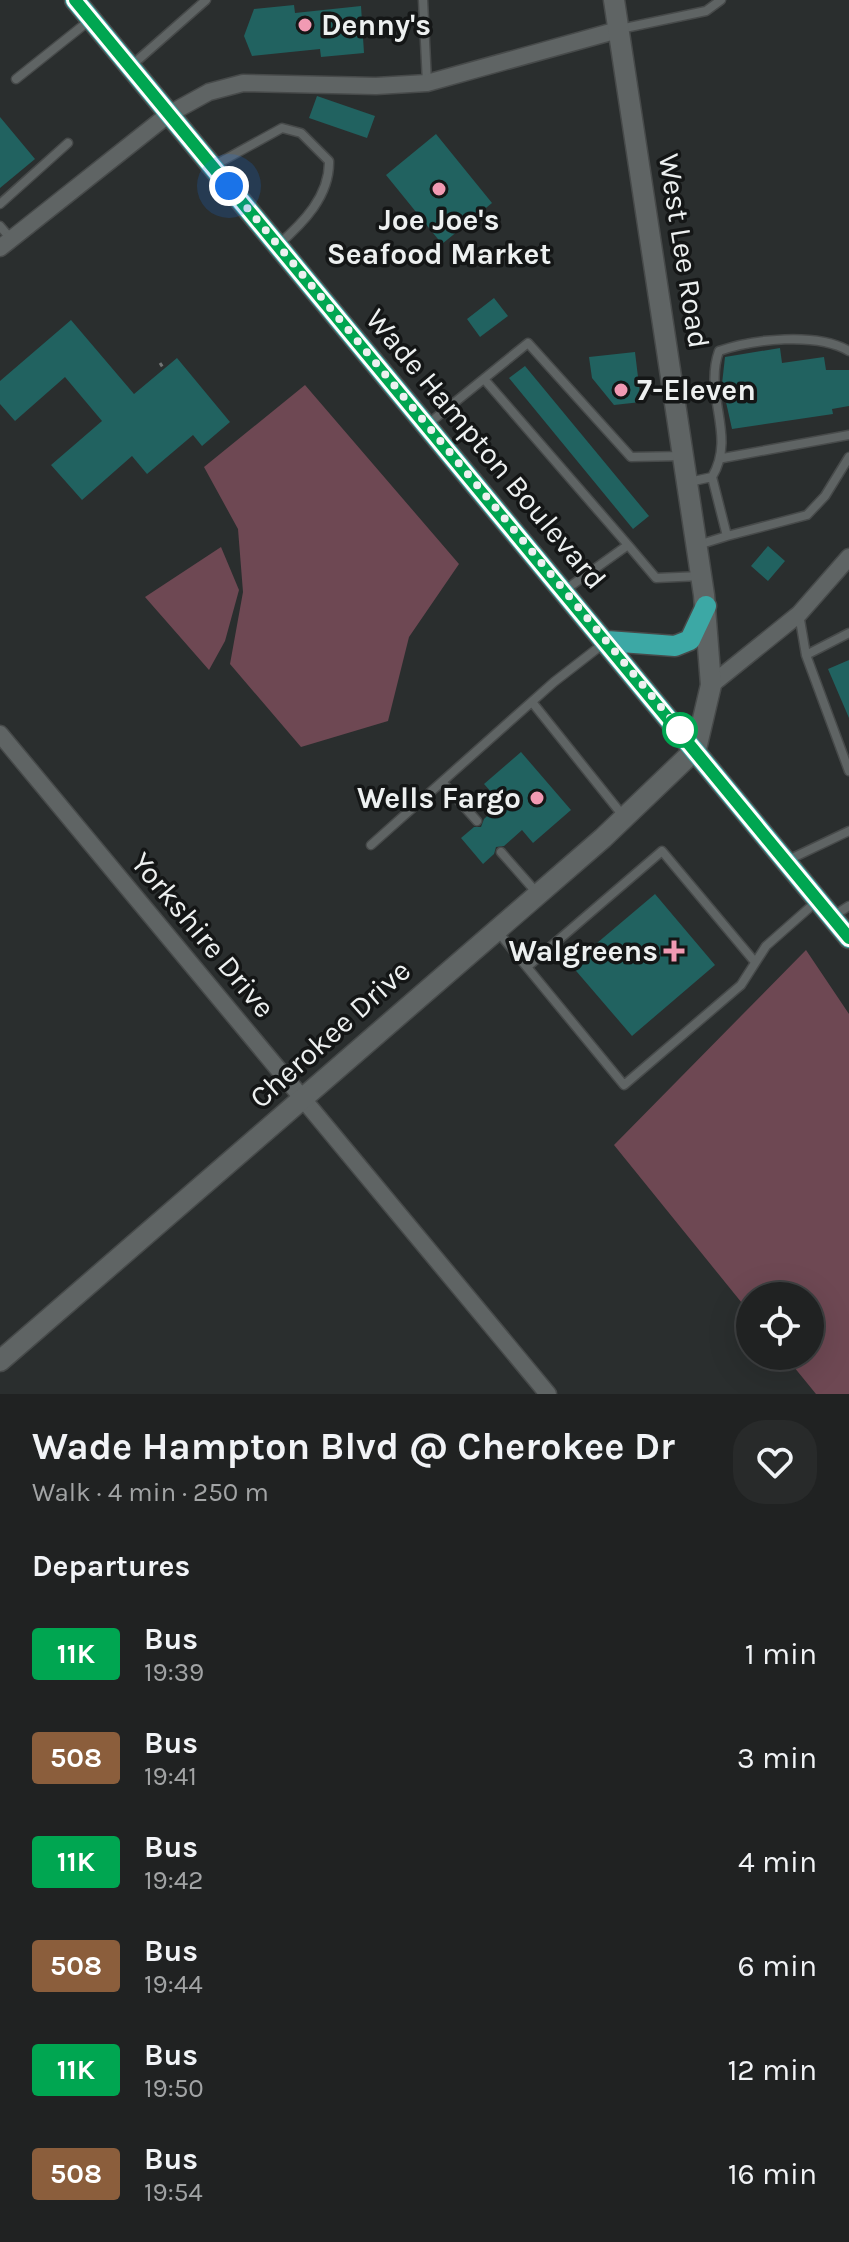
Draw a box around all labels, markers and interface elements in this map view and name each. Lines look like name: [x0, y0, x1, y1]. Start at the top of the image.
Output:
place label: Denny's: [321, 7, 431, 43]
marker: Denny's: [296, 16, 314, 34]
street label: West Lee Road: [651, 151, 717, 351]
your location: [209, 166, 249, 206]
marker: Joe Joe's Seafood Market: [430, 180, 448, 198]
place label: Joe Joe's Seafood Market: [327, 202, 551, 272]
street label: Wade Hampton Boulevard: [358, 301, 614, 597]
place label: 7-Eleven: [637, 372, 756, 408]
marker: 7-Eleven: [612, 381, 630, 399]
unlabelled marker: [663, 713, 697, 747]
place label: Wells Fargo: [357, 780, 521, 816]
marker: Wells Fargo: [528, 789, 546, 807]
street label: Yorkshire Drive: [123, 845, 283, 1025]
place label: Walgreens: [509, 933, 658, 969]
marker: Walgreens: [665, 942, 683, 960]
street label: Cherokee Drive: [242, 952, 418, 1116]
map controls: [736, 1282, 824, 1370]
button: locate: [736, 1282, 824, 1370]
button: heart: [733, 1420, 817, 1504]
text: Wade Hampton Blvd @ Cherokee Dr: [32, 1424, 675, 1469]
text: Walk · 4 min · 250 m: [32, 1477, 269, 1508]
text: Departures: [32, 1548, 190, 1584]
text: Bus: [144, 1621, 198, 1657]
text: 1 min: [745, 1636, 817, 1672]
text: 11K: [57, 1637, 95, 1670]
text: 19:39: [144, 1657, 204, 1688]
text: Bus: [144, 1725, 198, 1761]
text: 3 min: [737, 1740, 817, 1776]
text: 508: [50, 1741, 102, 1774]
text: 19:41: [144, 1761, 197, 1792]
text: Bus: [144, 1829, 198, 1865]
text: 4 min: [738, 1844, 817, 1880]
text: 11K: [57, 1845, 95, 1878]
text: 19:42: [144, 1865, 203, 1896]
text: Bus: [144, 1933, 198, 1969]
text: 6 min: [738, 1948, 817, 1984]
text: 508: [50, 1949, 102, 1982]
text: 19:44: [144, 1969, 203, 2000]
text: Bus: [144, 2037, 198, 2073]
text: 12 min: [727, 2052, 817, 2088]
text: 11K: [57, 2053, 95, 2086]
text: 19:50: [144, 2073, 204, 2104]
text: Bus: [144, 2141, 198, 2177]
text: 16 min: [728, 2156, 817, 2192]
text: 508: [50, 2157, 102, 2190]
text: 19:54: [144, 2177, 203, 2208]

